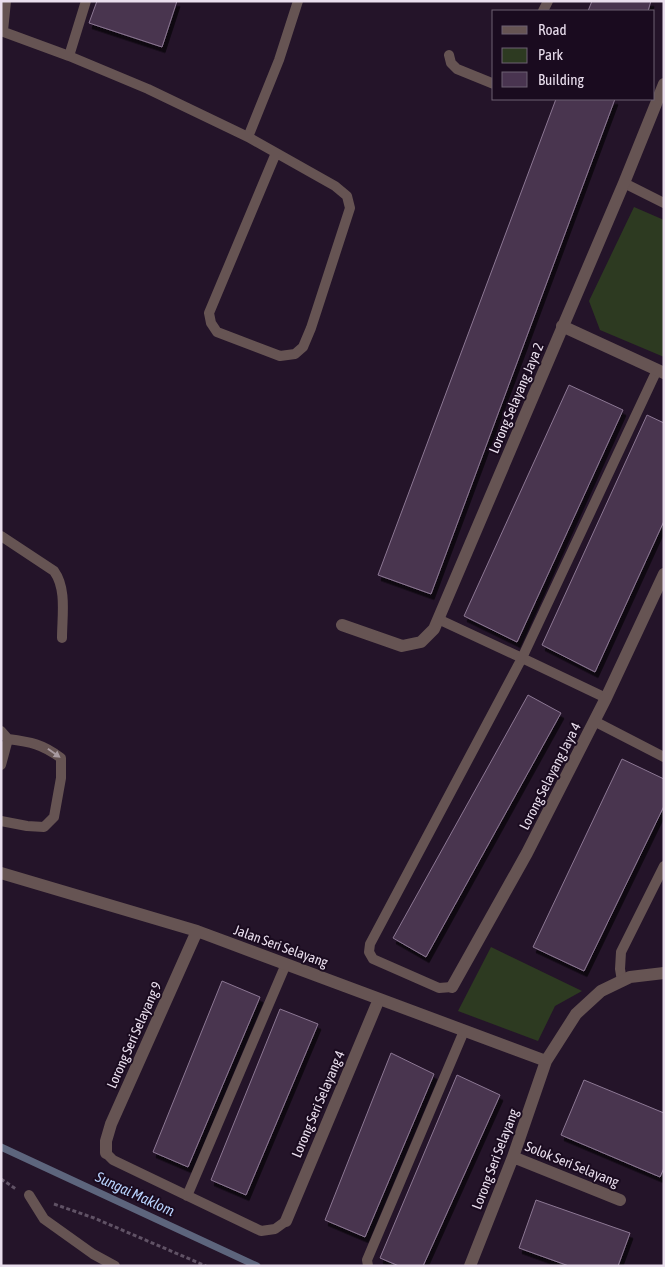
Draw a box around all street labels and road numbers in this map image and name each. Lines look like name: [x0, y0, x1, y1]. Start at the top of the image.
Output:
street label: Lorong Selayang Jaya 2: [486, 340, 546, 456]
street label: Lorong Selayang Jaya 4: [516, 719, 584, 832]
street label: Jalan Seri Selayang: [232, 922, 330, 970]
street label: Lorong Seri Selayang 9: [103, 979, 165, 1091]
street label: Lorong Seri Selayang 4: [288, 1048, 348, 1160]
street label: Lorong Seri Selayang: [468, 1106, 522, 1212]
street label: Solok Seri Selayang: [523, 1138, 621, 1190]

